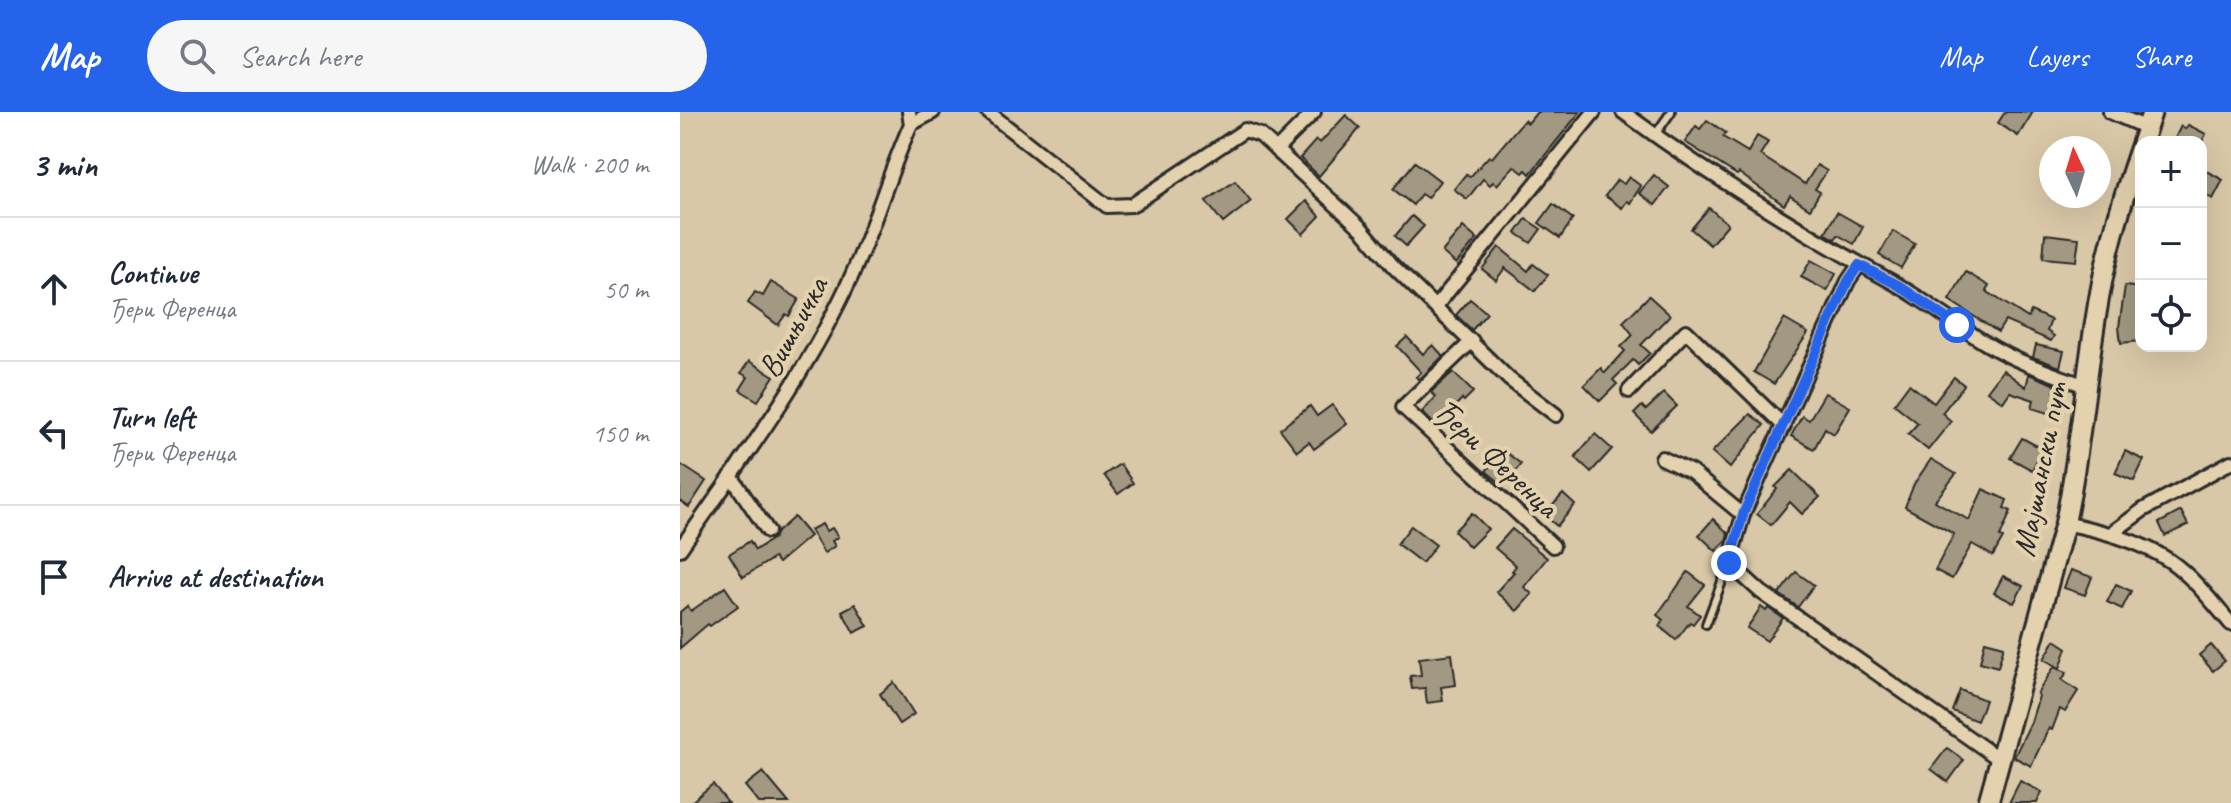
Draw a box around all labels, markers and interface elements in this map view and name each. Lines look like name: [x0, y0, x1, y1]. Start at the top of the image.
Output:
search box: [147, 20, 707, 92]
text: Map: [40, 33, 99, 80]
icon: search: [175, 34, 219, 78]
text: Search here: [239, 37, 361, 75]
text: Map: [1940, 39, 1983, 74]
text: Layers: [2027, 39, 2088, 74]
text: Share: [2132, 39, 2191, 74]
north arrow: [2039, 136, 2111, 208]
map controls: [2135, 136, 2207, 352]
button: +: [2135, 136, 2207, 208]
text: 3 min: [32, 143, 97, 186]
text: Walk · 200 m: [531, 148, 648, 181]
button: −: [2135, 208, 2207, 280]
text: Continue: [108, 254, 198, 292]
icon: ahead: [32, 267, 76, 311]
street label: Вишњичка: [749, 268, 838, 385]
text: 50 m: [604, 273, 648, 306]
button: locate: [2135, 280, 2207, 352]
text: Ђери Ференца: [108, 292, 235, 325]
route start: [1939, 307, 1975, 343]
street label: Мајшански пут: [2003, 377, 2077, 560]
street label: Ђери Ференца: [1425, 390, 1569, 528]
text: Turn left: [108, 398, 195, 436]
icon: left: [32, 411, 76, 455]
text: 150 m: [592, 417, 648, 450]
text: Ђери Ференца: [108, 436, 235, 469]
route end: [1711, 545, 1747, 581]
icon: arrive: [32, 555, 76, 599]
text: Arrive at destination: [108, 558, 323, 596]

